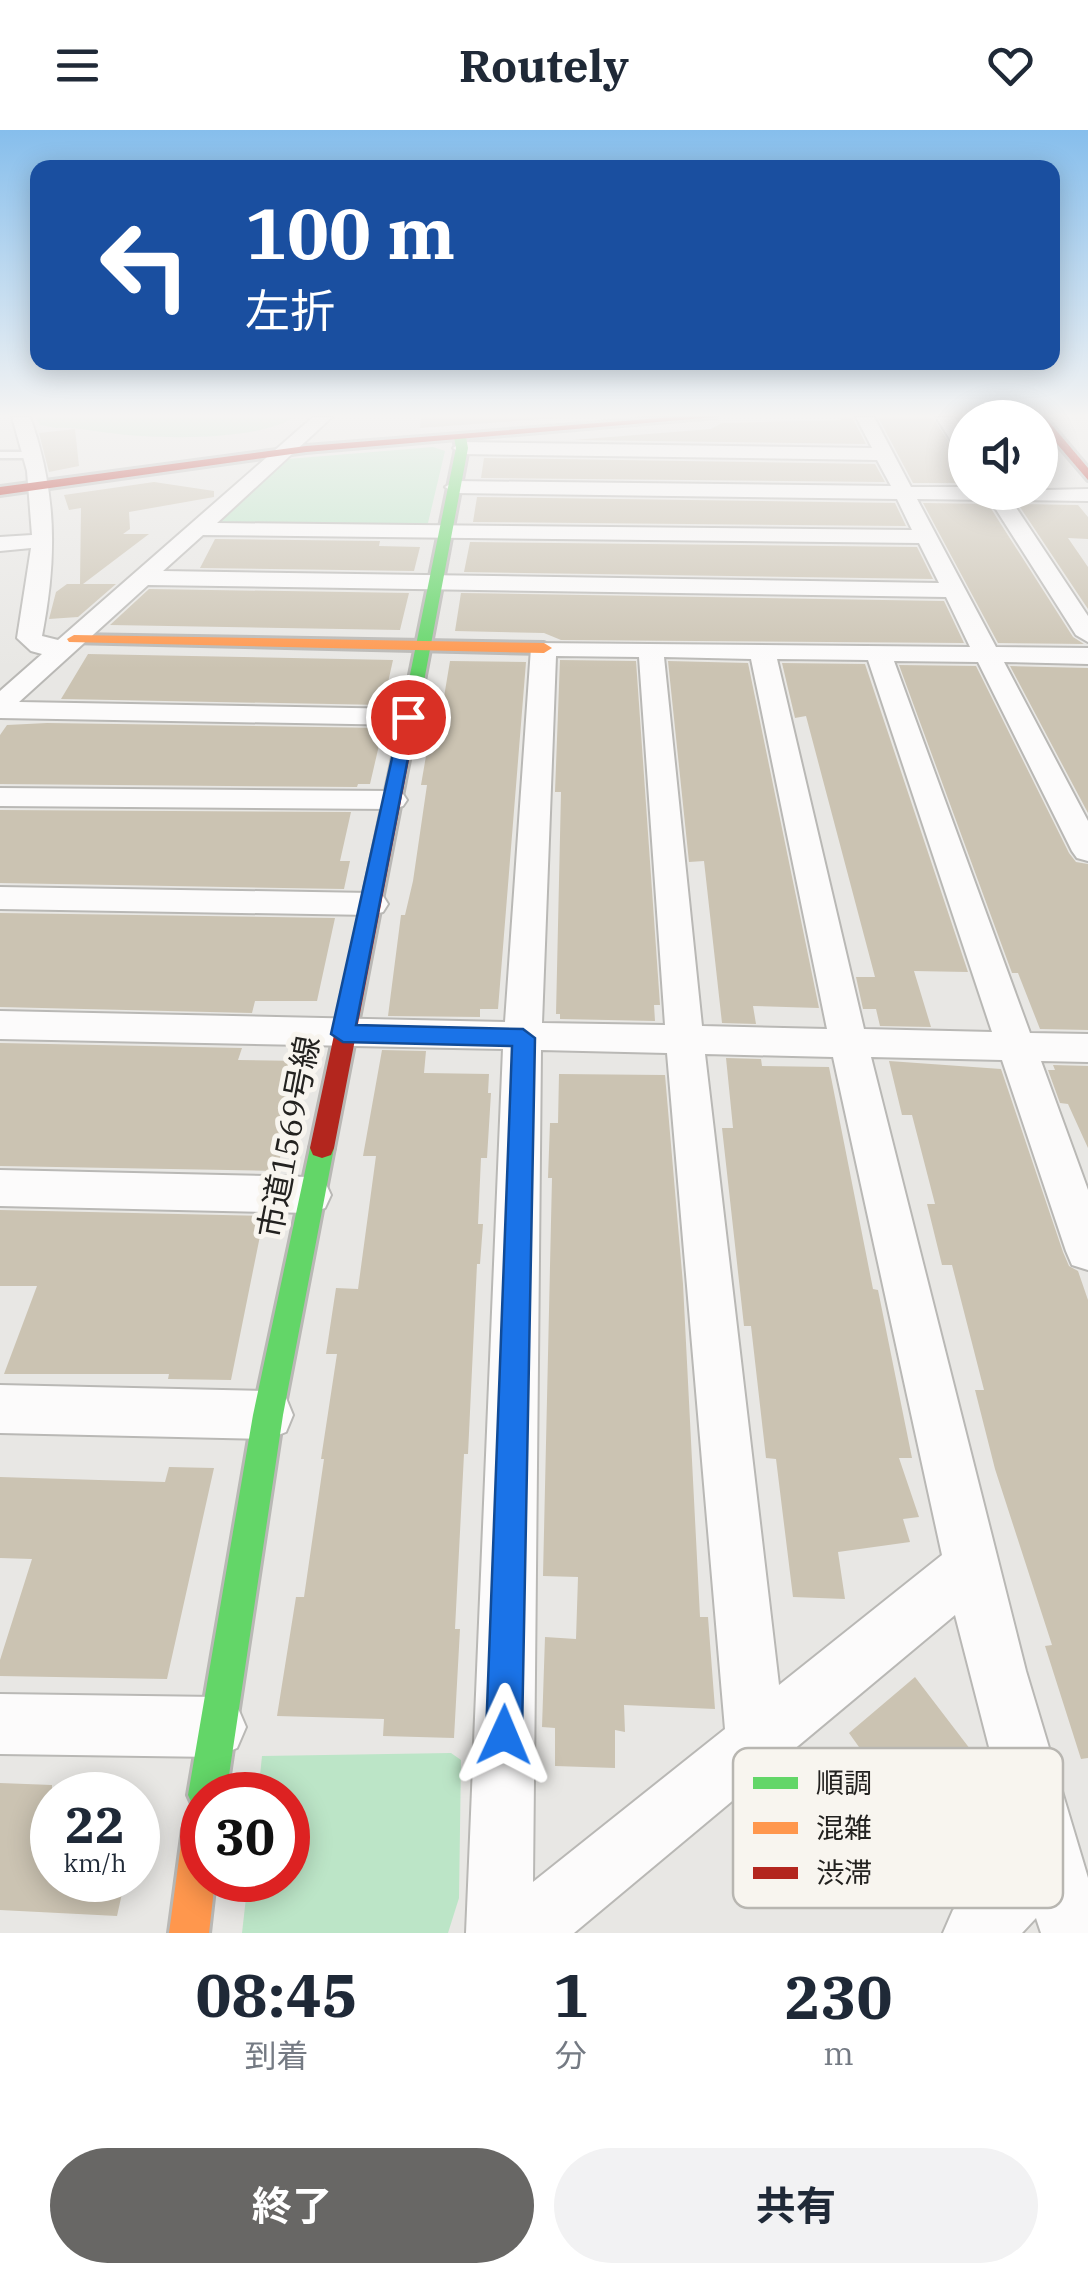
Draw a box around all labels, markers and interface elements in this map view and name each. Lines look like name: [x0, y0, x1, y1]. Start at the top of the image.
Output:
text: Routely: [459, 36, 629, 94]
icon: menu: [50, 38, 105, 93]
icon: heart: [983, 38, 1038, 93]
text: 100 m: [245, 187, 455, 278]
icon: left: [80, 200, 210, 330]
text: 左折: [245, 281, 335, 339]
map controls: [948, 400, 1058, 510]
button: sound: [948, 400, 1058, 510]
pin: [366, 675, 451, 760]
icon: arrive: [381, 690, 436, 745]
street label: 市道1569号線: [248, 1032, 328, 1241]
position arrow: [452, 1683, 556, 1787]
legend: [733, 1748, 1063, 1908]
text: 順調: [816, 1764, 872, 1801]
speed limit sign: 30: [180, 1772, 310, 1902]
text: 22: [65, 1792, 125, 1857]
text: 混雑: [816, 1809, 872, 1846]
text: km/h: [63, 1846, 127, 1879]
text: 渋滞: [816, 1854, 872, 1891]
text: 08:45: [195, 1955, 358, 2034]
text: 1: [553, 1955, 589, 2034]
text: 230: [785, 1957, 893, 2036]
text: m: [823, 2032, 854, 2074]
text: 到着: [245, 2034, 309, 2076]
text: 分: [555, 2034, 587, 2076]
button: 終了: [50, 2148, 534, 2263]
button: 共有: [554, 2148, 1038, 2263]

